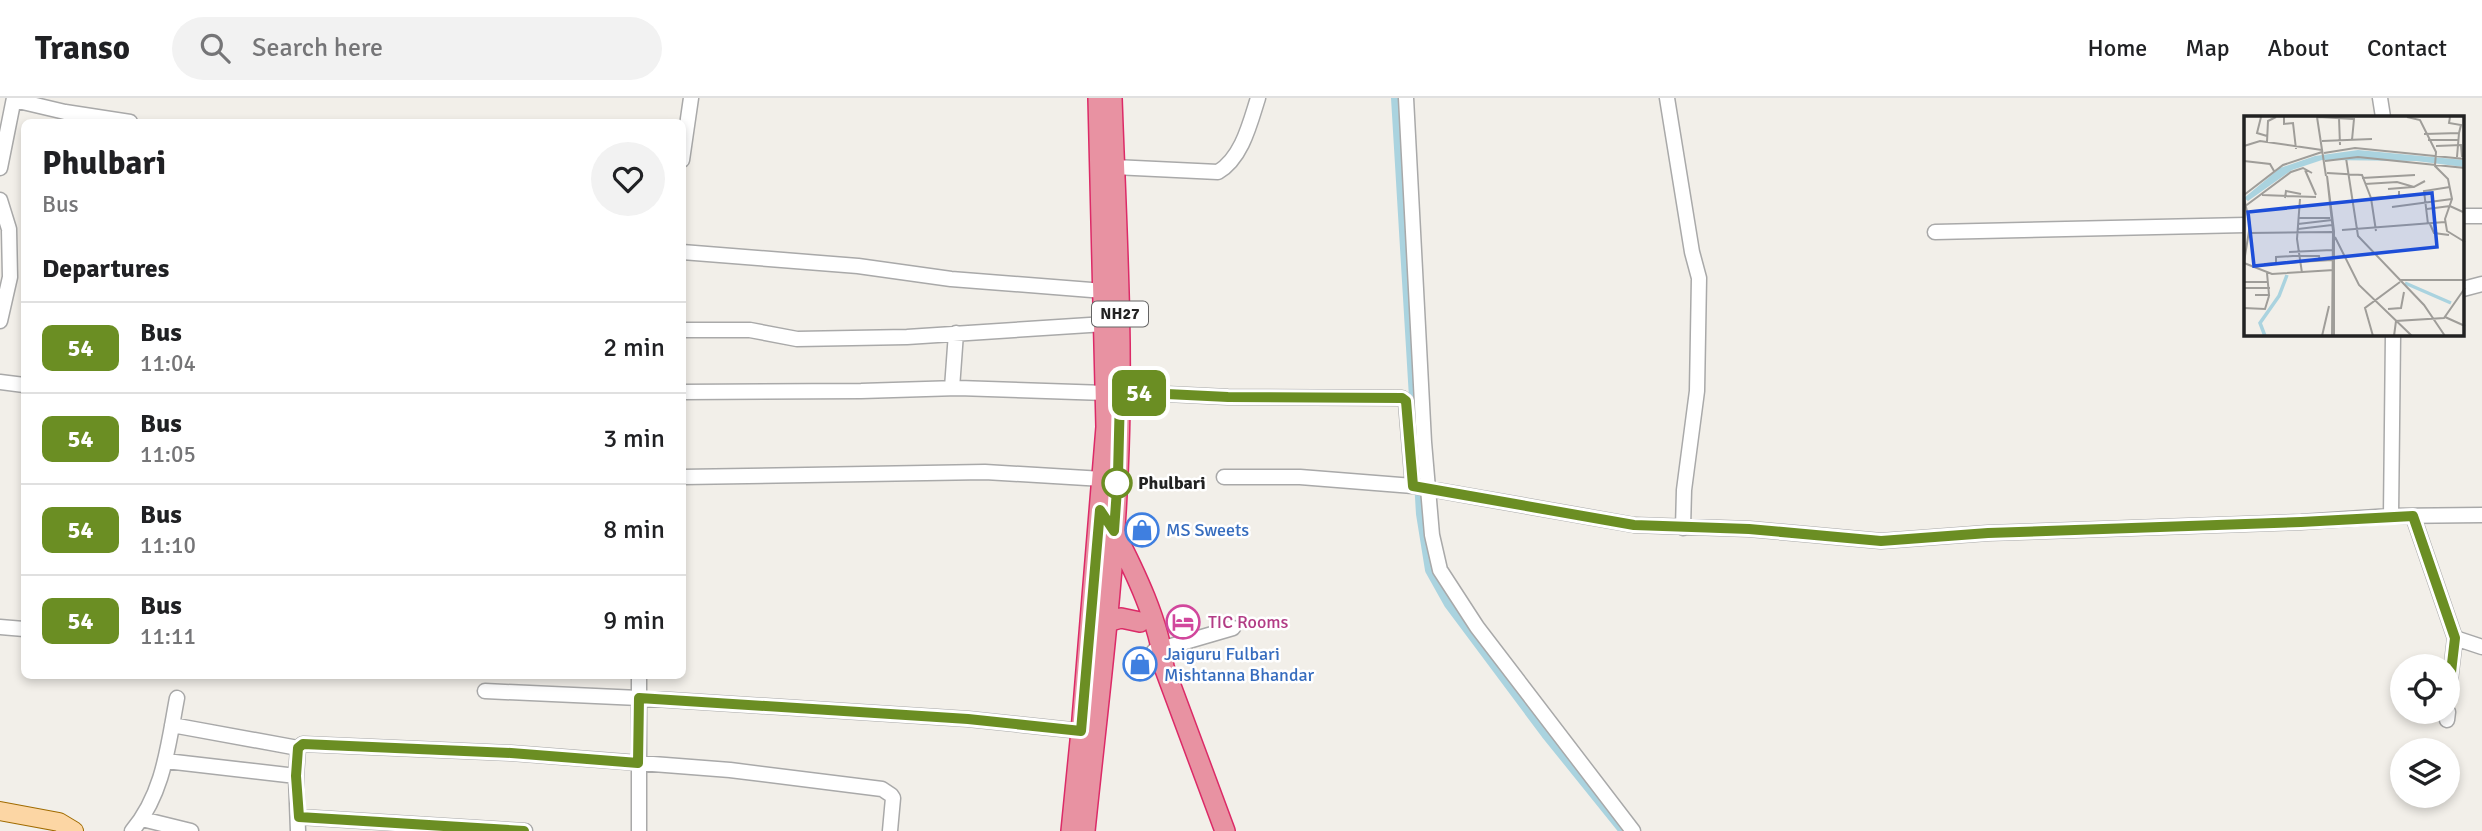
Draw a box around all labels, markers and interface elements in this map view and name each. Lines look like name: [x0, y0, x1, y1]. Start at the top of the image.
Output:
search box: [172, 17, 662, 80]
text: Transo: [35, 28, 130, 69]
icon: search: [196, 29, 234, 67]
text: Search here: [252, 32, 383, 64]
text: Home: [2087, 33, 2147, 63]
text: Map: [2185, 33, 2230, 63]
text: About: [2268, 33, 2329, 63]
text: Contact: [2367, 33, 2447, 63]
inset map: [2244, 116, 2464, 336]
button: heart: [591, 142, 665, 216]
text: Phulbari: [42, 143, 166, 184]
text: Bus: [42, 190, 79, 219]
text: Departures: [42, 253, 169, 285]
road number: NH27: [1092, 302, 1148, 327]
text: Bus: [140, 317, 182, 349]
text: 2 min: [603, 332, 665, 364]
text: 54: [68, 333, 93, 363]
text: 11:04: [140, 349, 196, 378]
line badge: 54: [1108, 370, 1170, 416]
text: 54: [1126, 378, 1152, 408]
text: Bus: [140, 408, 182, 440]
text: 3 min: [603, 423, 665, 455]
text: 54: [68, 424, 93, 454]
text: 11:05: [140, 440, 196, 469]
marker: Phulbari: [1102, 468, 1132, 498]
place label: Phulbari: [1138, 472, 1206, 494]
text: Bus: [140, 499, 182, 531]
shop icon: MS Sweets: [1123, 511, 1161, 549]
text: 8 min: [603, 514, 665, 546]
text: 54: [68, 515, 93, 545]
place label: MS Sweets: [1166, 519, 1249, 541]
text: 11:10: [140, 531, 196, 560]
text: Bus: [140, 590, 182, 622]
hotel icon: TIC Rooms: [1164, 603, 1202, 641]
text: 9 min: [603, 605, 665, 637]
text: 54: [68, 606, 93, 636]
place label: TIC Rooms: [1208, 611, 1289, 633]
text: 11:11: [140, 622, 196, 651]
place label: Jaiguru Fulbari Mishtanna Bhandar: [1164, 643, 1315, 686]
shop icon: Jaiguru Fulbari Mishtanna Bhandar: [1121, 645, 1159, 683]
map controls: [2390, 654, 2460, 808]
button: locate: [2390, 654, 2460, 724]
button: layers: [2390, 738, 2460, 808]

